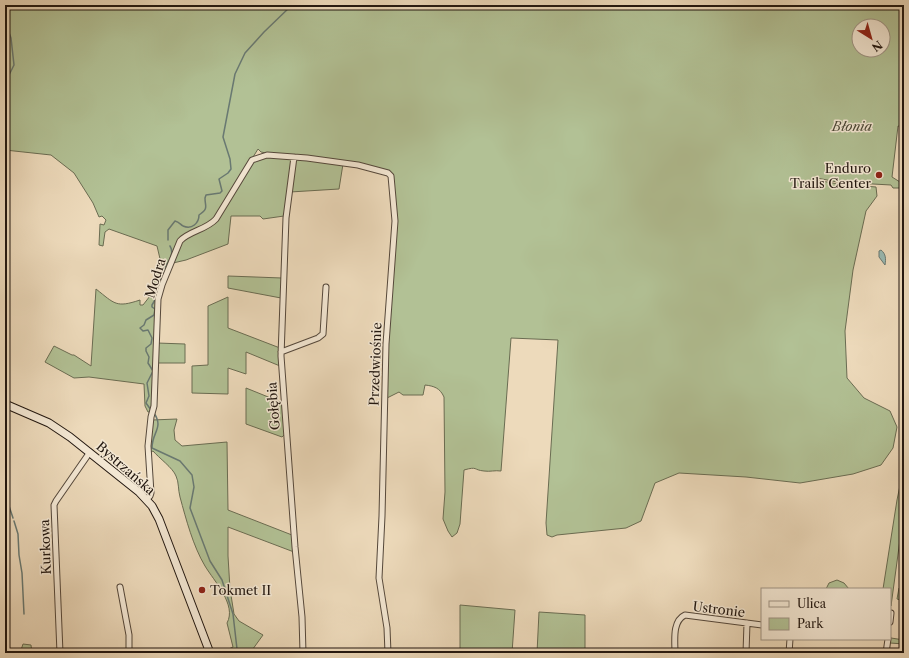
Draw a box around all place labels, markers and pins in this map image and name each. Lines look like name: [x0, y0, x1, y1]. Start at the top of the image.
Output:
place label: Enduro Trails Center: [790, 160, 872, 191]
marker: Enduro Trails Center: [874, 170, 884, 180]
place label: Tokmet II: [210, 582, 271, 598]
marker: Tokmet II: [197, 585, 207, 595]

